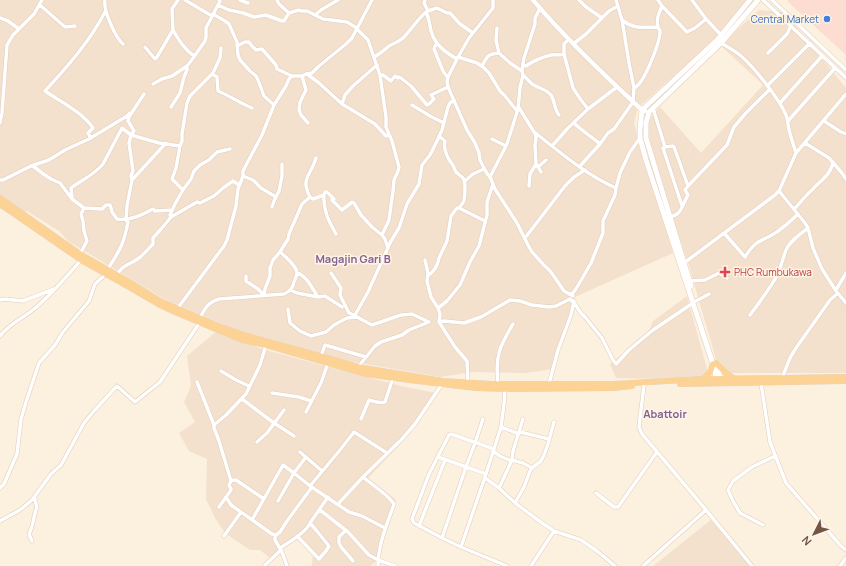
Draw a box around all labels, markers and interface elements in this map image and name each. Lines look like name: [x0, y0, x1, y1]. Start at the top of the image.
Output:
place label: Central Market: [751, 12, 819, 26]
marker: Central Market: [822, 14, 832, 24]
district label: Magajin Gari B: [315, 251, 391, 266]
place label: PHC Rumbukawa: [734, 265, 812, 279]
marker: PHC Rumbukawa: [719, 266, 731, 278]
district label: Abattoir: [643, 406, 687, 421]
north arrow: [794, 514, 834, 554]
text: N: [798, 533, 814, 549]

